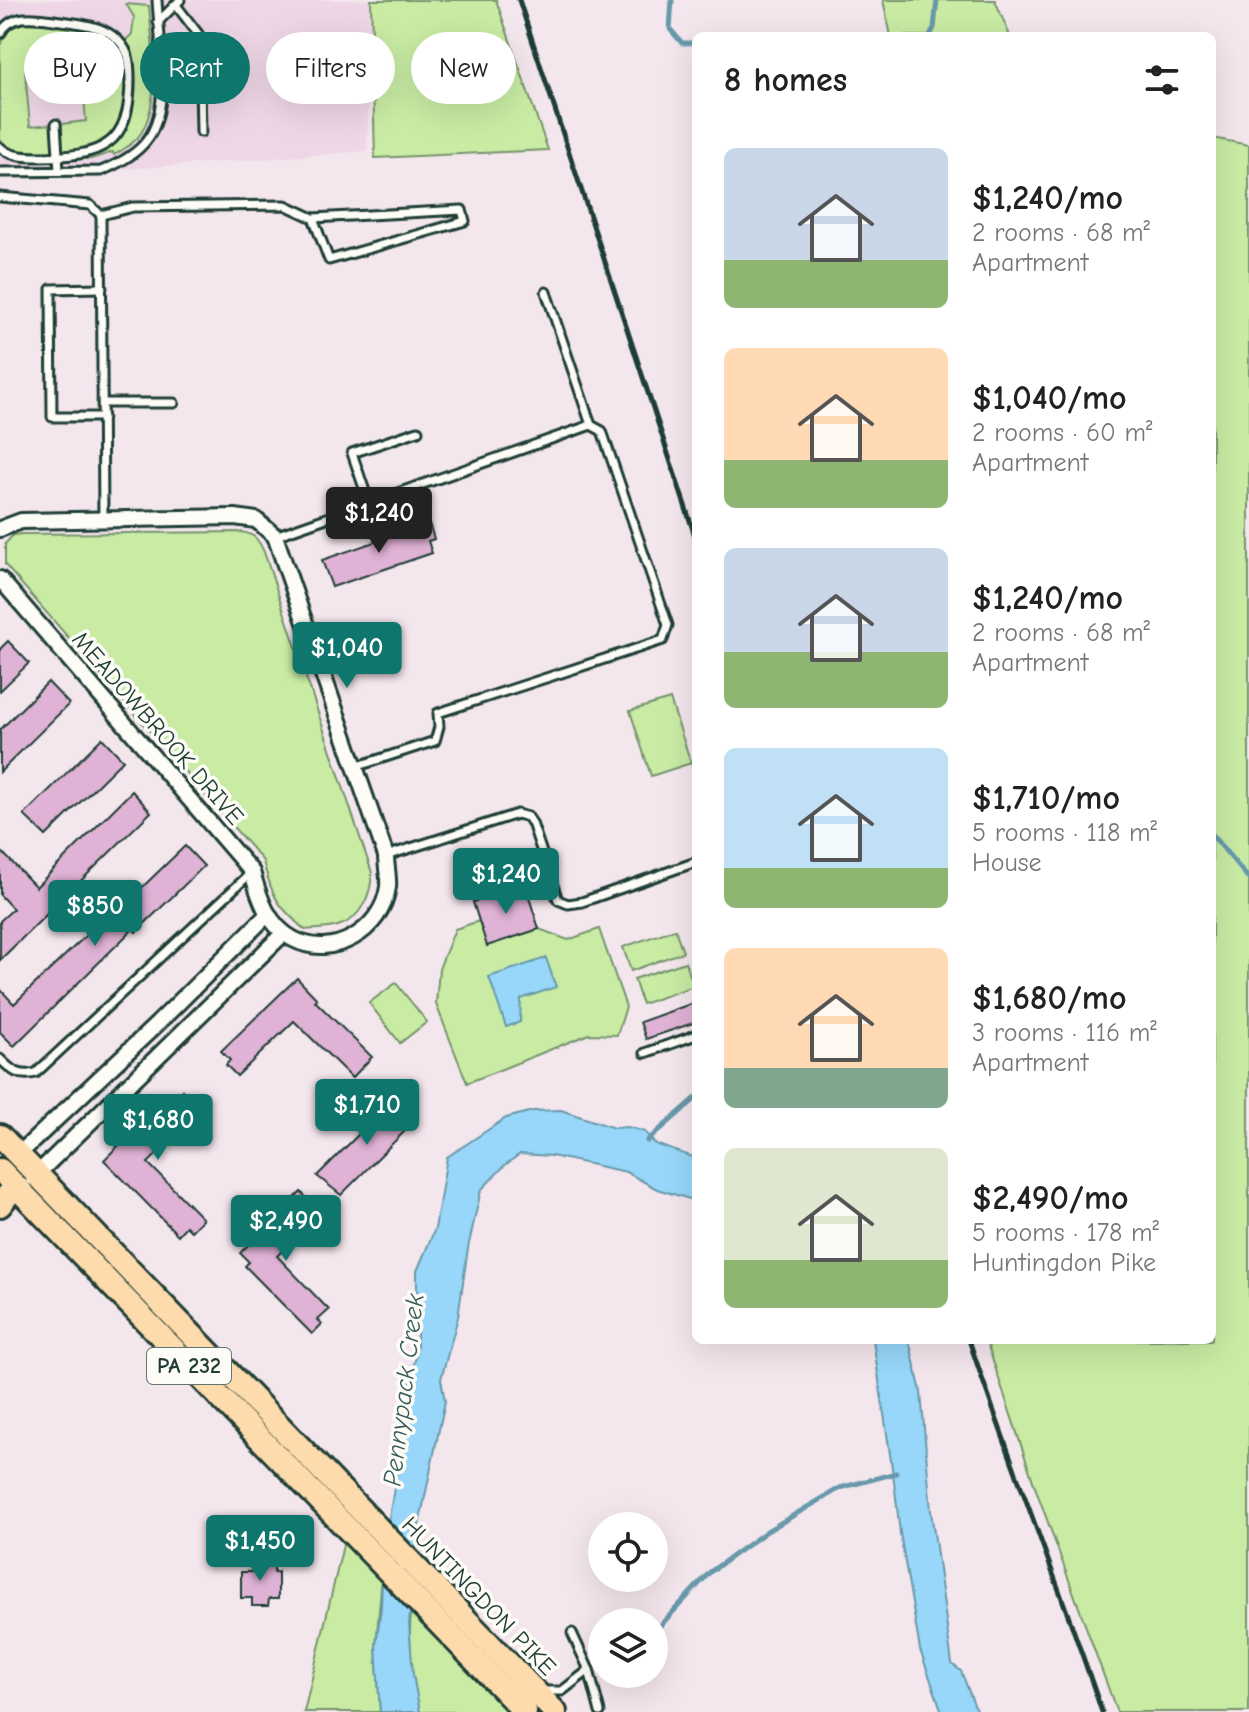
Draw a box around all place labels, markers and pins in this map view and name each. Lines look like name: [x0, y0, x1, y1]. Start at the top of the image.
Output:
pin: $1,240: [314, 487, 444, 555]
pin: $1,040: [282, 622, 412, 690]
pin: $1,240: [441, 848, 571, 916]
pin: $850: [48, 880, 142, 948]
pin: $1,710: [302, 1079, 432, 1147]
pin: $1,680: [93, 1094, 223, 1162]
pin: $2,490: [221, 1195, 351, 1263]
pin: $1,450: [195, 1515, 325, 1583]

